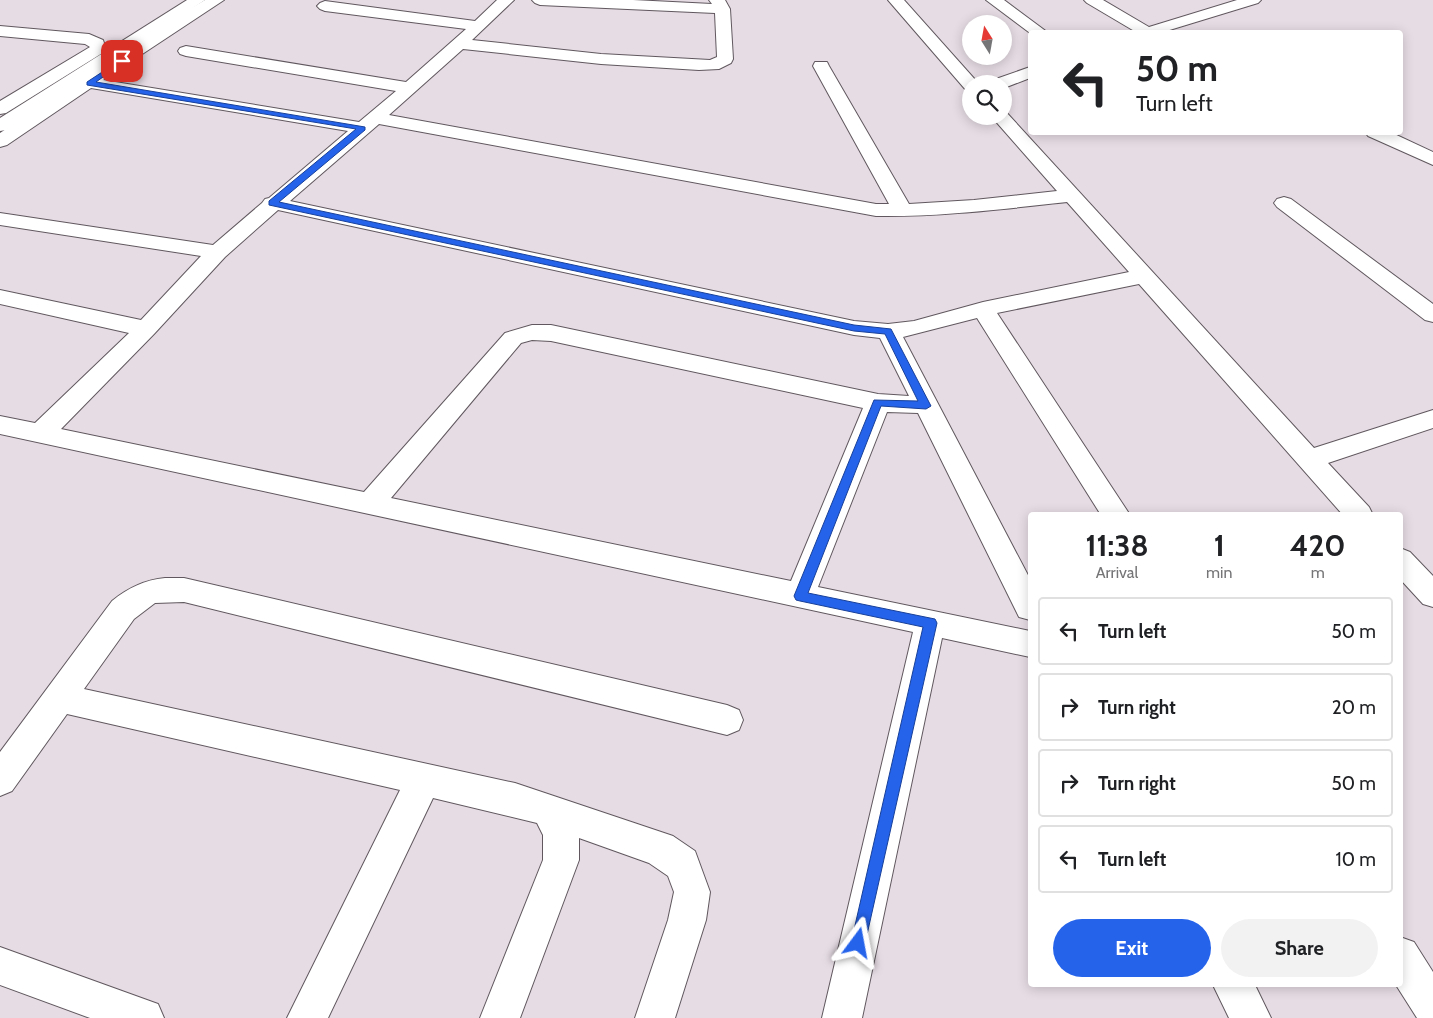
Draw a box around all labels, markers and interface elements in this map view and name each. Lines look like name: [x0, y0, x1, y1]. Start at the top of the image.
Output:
north arrow: [962, 15, 1012, 65]
map controls: [962, 15, 1012, 125]
pin: [101, 40, 143, 82]
icon: arrive: [108, 47, 136, 75]
text: 50 m: [1136, 47, 1218, 90]
icon: left: [1053, 50, 1118, 115]
button: search: [962, 75, 1012, 125]
text: Turn left: [1136, 90, 1213, 117]
text: 11:38: [1085, 527, 1149, 564]
text: 1: [1214, 527, 1225, 564]
text: 420: [1290, 527, 1346, 564]
text: Arrival: [1096, 563, 1138, 582]
text: min: [1206, 563, 1232, 582]
text: m: [1311, 563, 1325, 582]
icon: left: [1055, 617, 1083, 645]
text: Turn left: [1098, 620, 1166, 643]
text: 50 m: [1332, 620, 1376, 643]
icon: right: [1055, 693, 1083, 721]
text: Turn right: [1098, 696, 1176, 719]
text: 20 m: [1332, 696, 1376, 719]
icon: right: [1055, 769, 1083, 797]
text: Turn right: [1098, 772, 1176, 795]
text: 50 m: [1332, 772, 1376, 795]
icon: left: [1055, 845, 1083, 873]
text: Turn left: [1098, 848, 1166, 871]
text: 10 m: [1336, 848, 1376, 871]
position arrow: [831, 916, 883, 968]
button: Exit: [1053, 919, 1211, 977]
button: Share: [1221, 919, 1378, 977]

